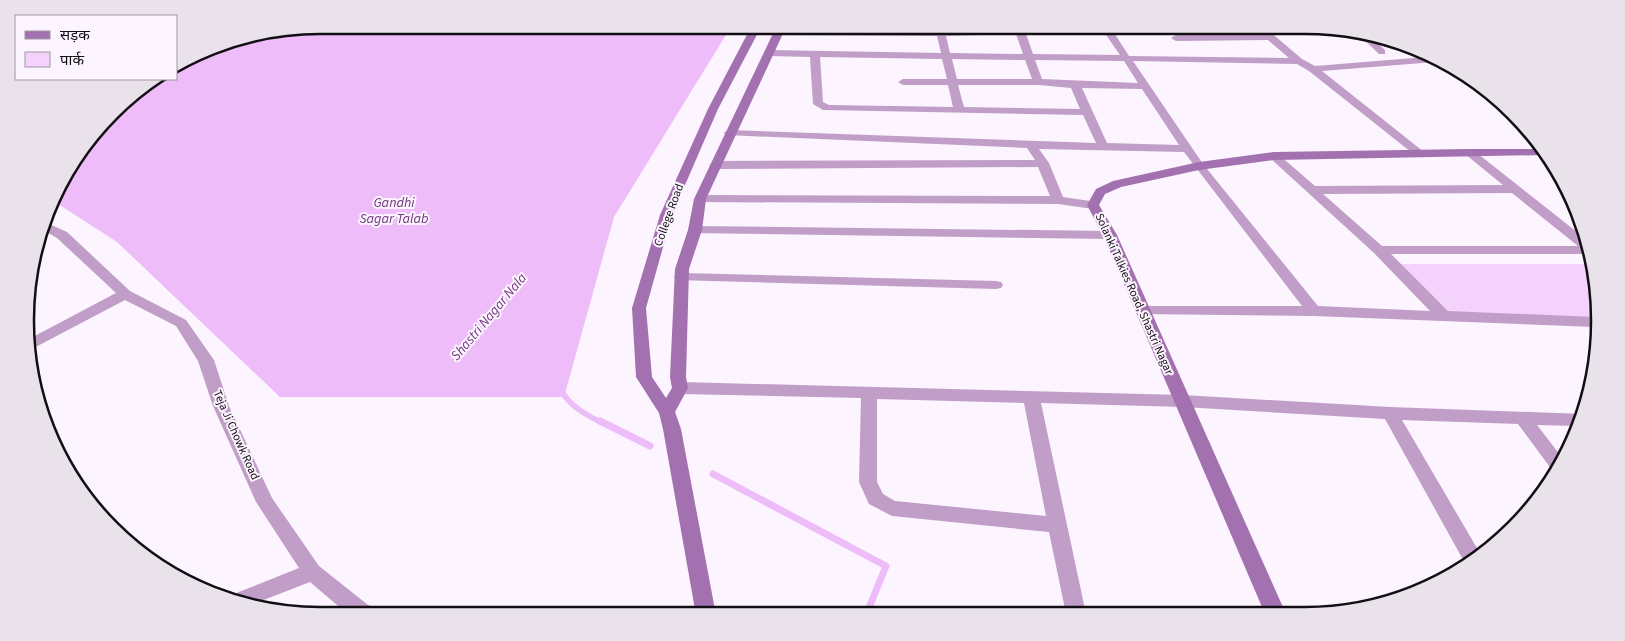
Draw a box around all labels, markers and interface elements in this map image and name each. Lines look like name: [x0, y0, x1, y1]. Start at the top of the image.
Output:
legend: [15, 15, 178, 80]
text: सड़क: [60, 25, 90, 46]
text: पार्क: [60, 50, 84, 71]
street label: College Road: [650, 181, 688, 249]
water label: Gandhi Sagar Talab: [359, 193, 429, 229]
street label: Solanki Talkies Road, Shastri Nagar: [1091, 211, 1178, 378]
water label: Shastri Nagar Nala: [446, 269, 532, 365]
street label: Teja Ji Chowk Road: [209, 387, 263, 483]

